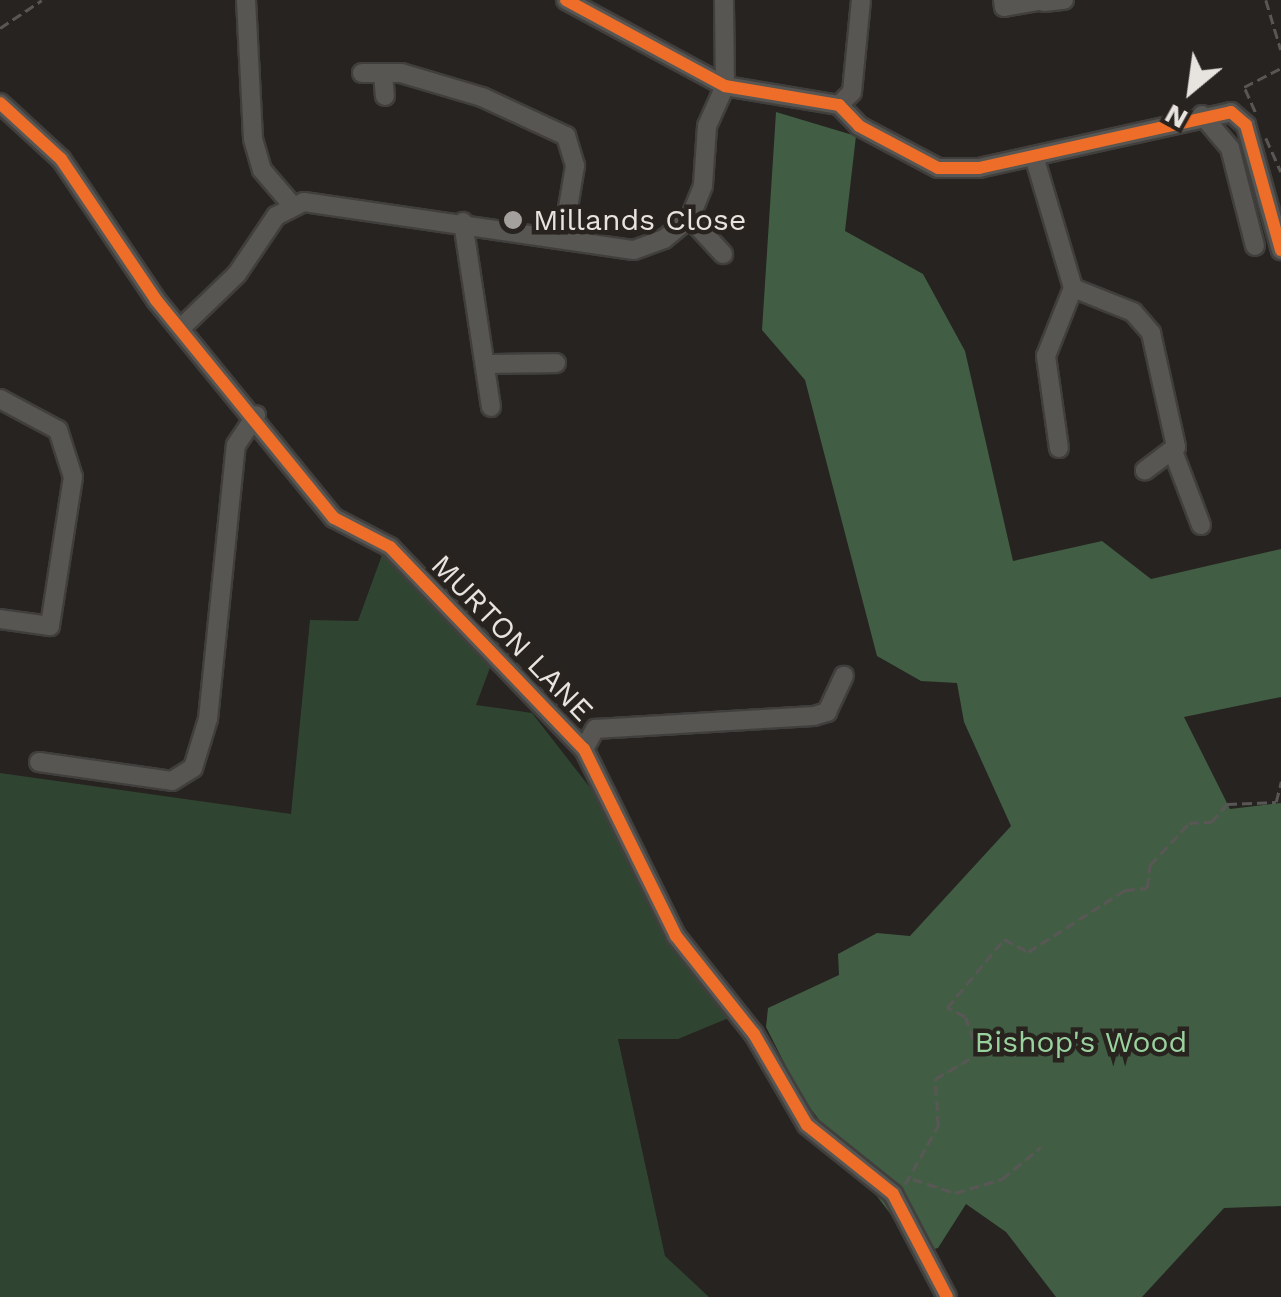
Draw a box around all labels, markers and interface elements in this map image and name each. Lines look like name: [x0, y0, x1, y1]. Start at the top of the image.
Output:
north arrow: [1141, 40, 1241, 140]
text: N: [1159, 97, 1193, 136]
place label: Millands Close: [533, 202, 746, 238]
marker: Millands Close: [502, 209, 524, 231]
street label: MURTON LANE: [424, 547, 600, 729]
park label: Bishop's Wood: [974, 1024, 1188, 1060]

